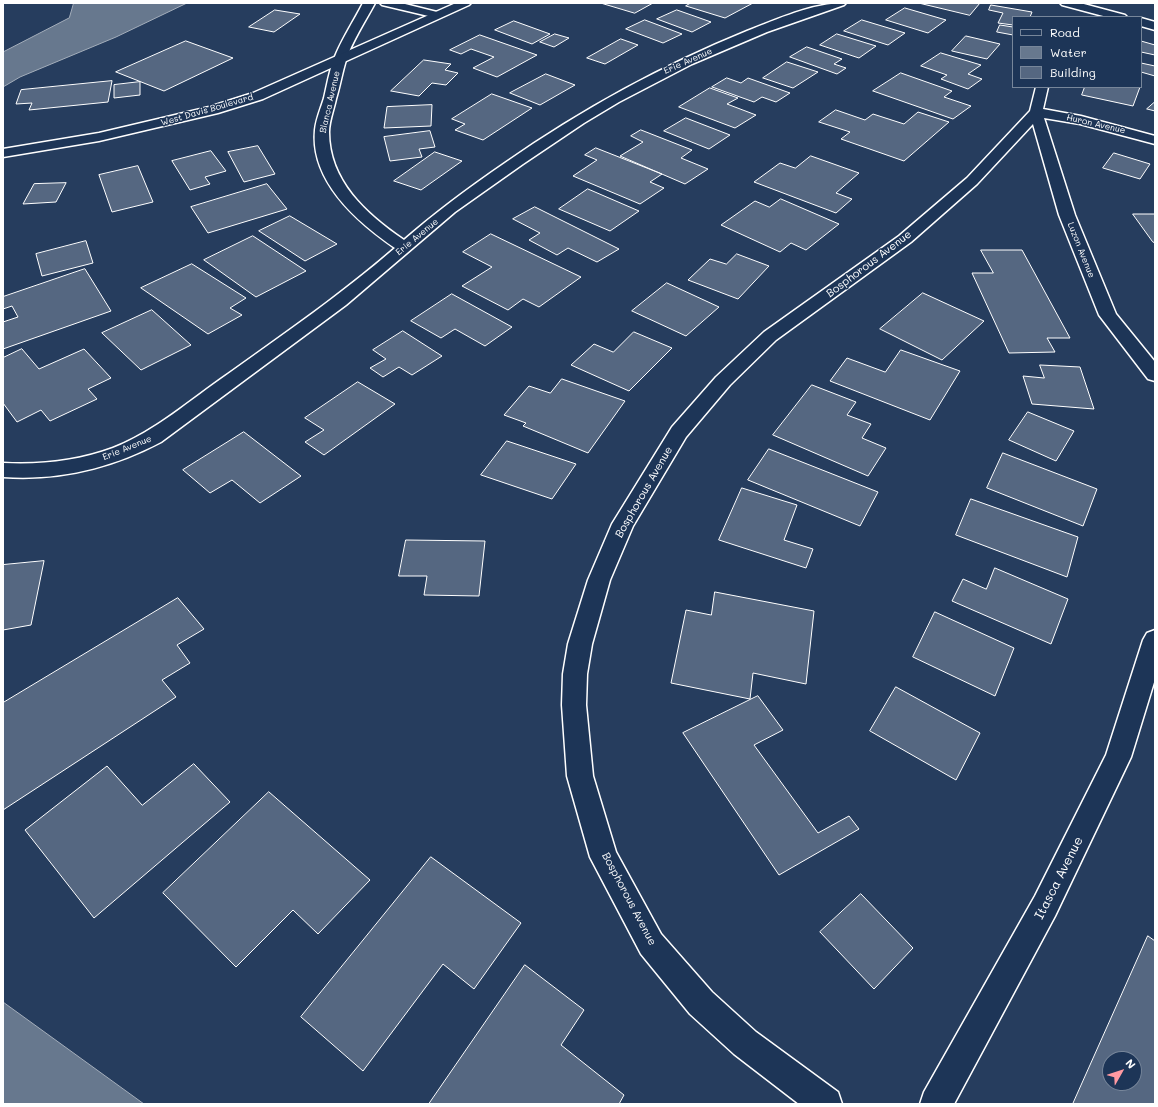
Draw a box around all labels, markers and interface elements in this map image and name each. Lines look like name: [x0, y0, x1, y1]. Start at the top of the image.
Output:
legend: [1012, 16, 1142, 88]
text: Road: [1050, 24, 1080, 40]
text: Water: [1050, 44, 1087, 60]
street label: Erie Avenue: [662, 45, 714, 77]
text: Building: [1050, 64, 1096, 80]
street label: Blanca Avenue: [318, 70, 342, 134]
street label: West Davis Boulevard: [160, 92, 254, 128]
street label: Huron Avenue: [1065, 112, 1127, 136]
street label: Erie Avenue: [394, 216, 440, 258]
street label: Luzon Avenue: [1065, 221, 1097, 279]
street label: Bosphorous Avenue: [824, 228, 914, 300]
street label: Erie Avenue: [101, 433, 153, 463]
street label: Bosphorous Avenue: [612, 444, 676, 540]
street label: Itasca Avenue: [1031, 834, 1087, 922]
street label: Bosphorous Avenue: [599, 850, 659, 948]
north arrow: [1102, 1051, 1142, 1091]
text: N: [1122, 1056, 1139, 1072]

